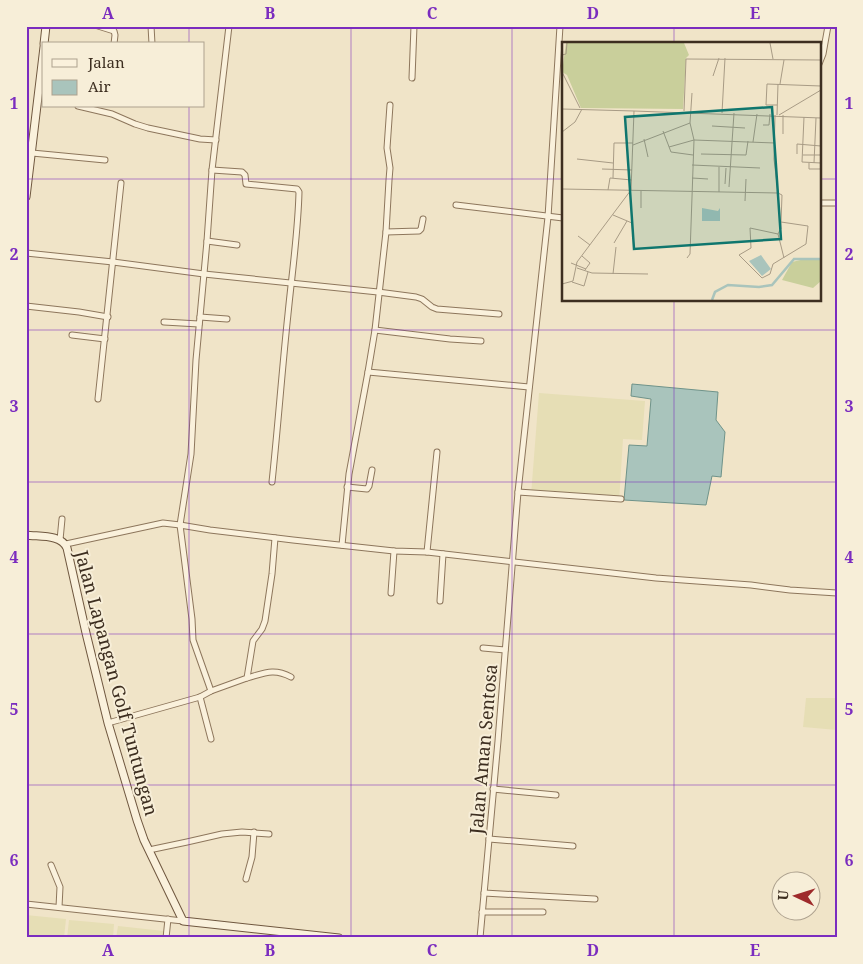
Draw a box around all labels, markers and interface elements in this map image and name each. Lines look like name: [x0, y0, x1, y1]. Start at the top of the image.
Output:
text: A: [102, 2, 115, 24]
text: B: [265, 2, 276, 24]
text: C: [427, 2, 438, 24]
text: D: [587, 2, 599, 24]
text: E: [750, 2, 760, 24]
legend: [42, 42, 205, 108]
inset map: [562, 42, 820, 301]
text: Jalan: [87, 52, 125, 72]
text: Air: [88, 76, 110, 96]
text: 1: [9, 92, 19, 114]
text: 1: [844, 92, 854, 114]
text: 2: [9, 243, 19, 265]
text: 2: [844, 243, 854, 265]
text: 3: [9, 395, 19, 417]
text: 3: [844, 395, 854, 417]
text: 4: [9, 546, 19, 568]
text: 4: [844, 546, 854, 568]
street label: Jalan Lapangan Golf Tuntungan: [70, 547, 164, 819]
street label: Jalan Aman Sentosa: [464, 663, 502, 836]
text: 5: [9, 698, 19, 720]
text: 5: [844, 698, 854, 720]
text: 6: [9, 849, 19, 871]
text: 6: [844, 849, 854, 871]
north arrow: [770, 872, 820, 922]
text: U: [773, 889, 792, 901]
text: A: [102, 939, 115, 961]
text: B: [265, 939, 276, 961]
text: C: [427, 939, 438, 961]
text: D: [587, 939, 599, 961]
text: E: [750, 939, 760, 961]

